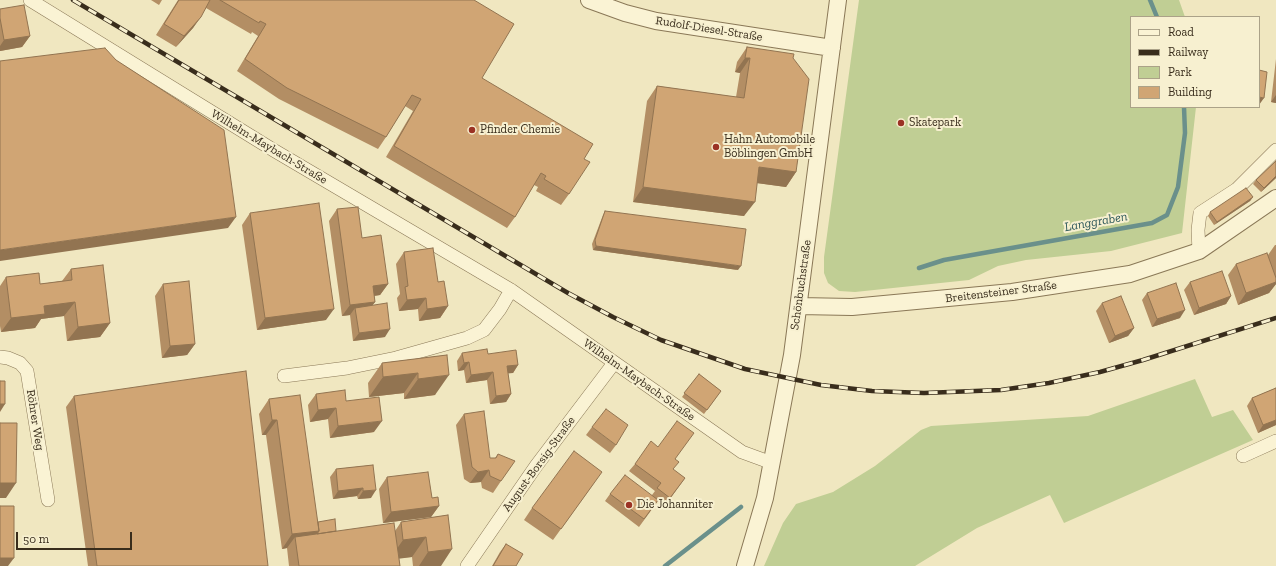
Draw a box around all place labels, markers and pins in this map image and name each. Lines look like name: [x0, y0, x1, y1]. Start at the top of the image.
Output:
place label: Skatepark: [909, 116, 961, 130]
marker: Skatepark: [896, 118, 906, 128]
place label: Pfinder Chemie: [480, 123, 560, 137]
marker: Pfinder Chemie: [467, 125, 477, 135]
place label: Hahn Automobile Böblingen GmbH: [724, 133, 815, 161]
marker: Hahn Automobile Böblingen GmbH: [711, 142, 721, 152]
place label: Die Johanniter: [637, 498, 713, 512]
marker: Die Johanniter: [624, 500, 634, 510]

